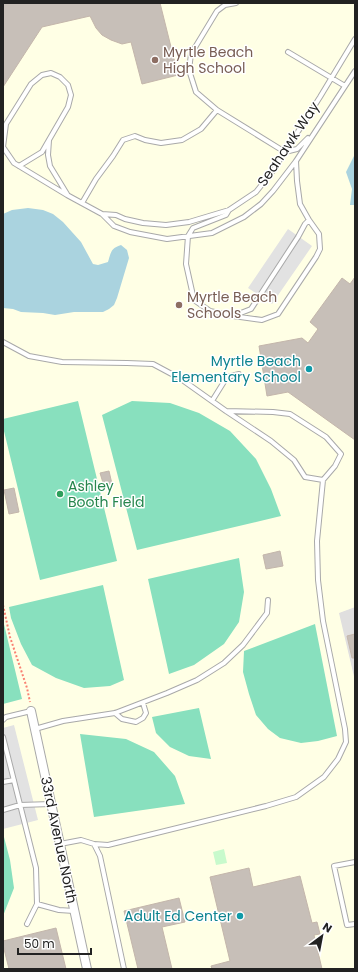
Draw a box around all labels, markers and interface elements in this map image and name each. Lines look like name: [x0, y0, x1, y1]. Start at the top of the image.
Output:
place label: Myrtle Beach High School: [163, 42, 253, 78]
marker: Myrtle Beach High School: [150, 55, 160, 65]
street label: Seahawk Way: [252, 98, 324, 190]
place label: Myrtle Beach Schools: [187, 287, 277, 323]
marker: Myrtle Beach Schools: [174, 300, 184, 310]
place label: Myrtle Beach Elementary School: [171, 351, 301, 387]
marker: Myrtle Beach Elementary School: [304, 364, 314, 374]
place label: Ashley Booth Field: [68, 476, 144, 512]
marker: Ashley Booth Field: [55, 489, 65, 499]
street label: 33rd Avenue North: [36, 775, 82, 905]
place label: Adult Ed Center: [124, 906, 232, 926]
marker: Adult Ed Center: [235, 911, 245, 921]
north arrow: [302, 916, 342, 956]
text: N: [320, 919, 335, 936]
scale bar: [18, 930, 91, 956]
text: 50 m: [24, 935, 55, 952]

